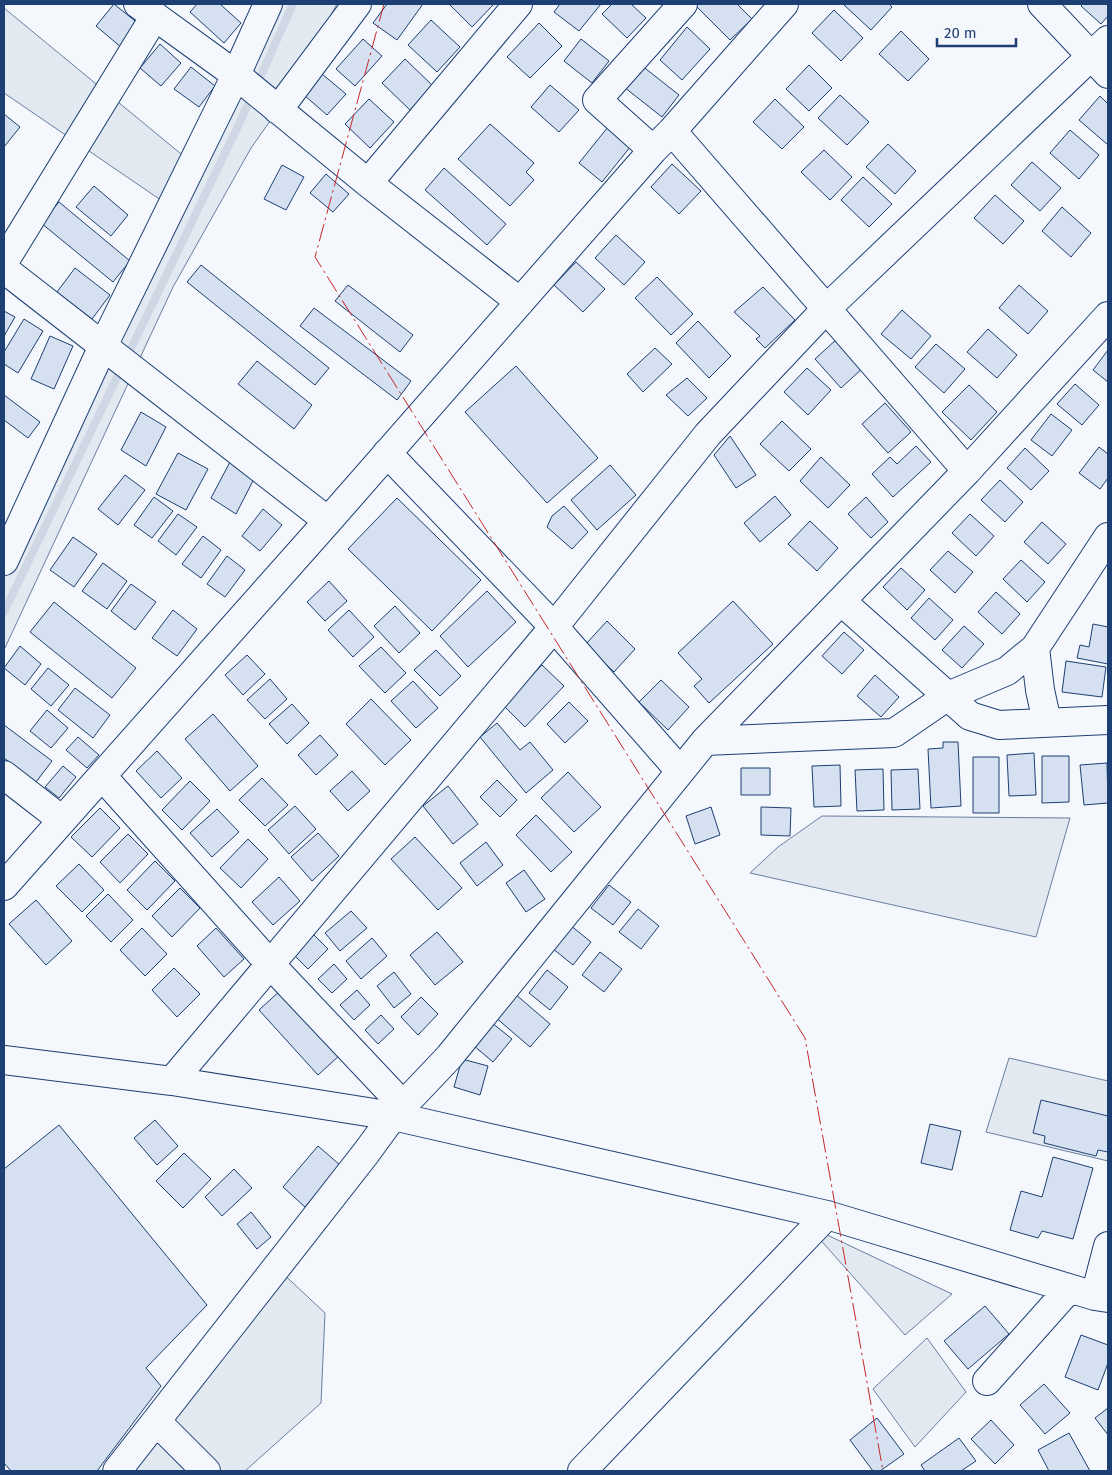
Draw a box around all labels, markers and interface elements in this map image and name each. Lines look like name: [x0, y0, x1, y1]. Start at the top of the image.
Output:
scale bar: [937, 15, 1016, 47]
text: 20 m: [944, 24, 977, 42]

